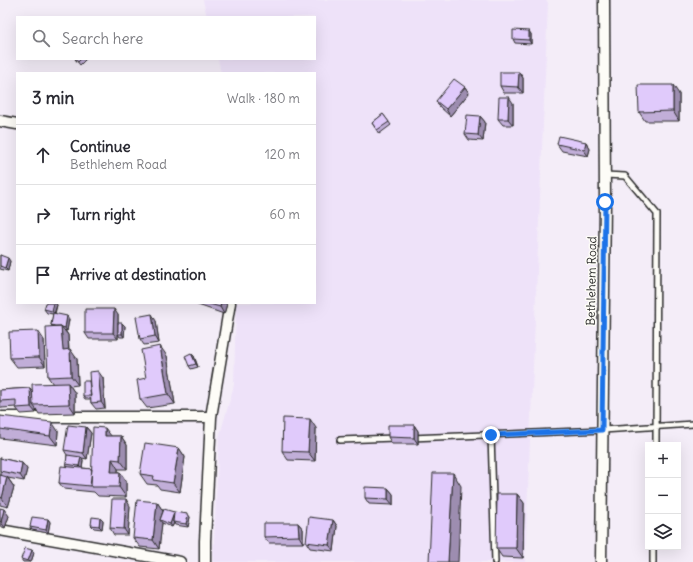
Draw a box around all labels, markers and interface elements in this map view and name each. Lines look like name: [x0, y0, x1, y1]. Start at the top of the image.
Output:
search box: [16, 16, 316, 60]
icon: search: [30, 27, 52, 49]
text: Search here: [62, 29, 143, 48]
text: 3 min: [32, 87, 74, 109]
text: Walk · 180 m: [227, 90, 300, 107]
text: Continue: [70, 137, 131, 156]
icon: ahead: [32, 144, 54, 166]
text: 120 m: [265, 146, 300, 163]
text: Bethlehem Road: [70, 156, 167, 173]
route start: [596, 193, 614, 211]
icon: right: [32, 204, 54, 226]
text: Turn right: [70, 205, 135, 224]
text: 60 m: [269, 206, 300, 223]
street label: Bethlehem Road: [583, 236, 599, 326]
icon: arrive: [32, 264, 54, 286]
text: Arrive at destination: [70, 265, 206, 284]
route end: [482, 426, 500, 444]
map controls: [645, 442, 681, 550]
button: +: [645, 442, 681, 478]
button: −: [645, 478, 681, 514]
button: layers: [645, 514, 681, 550]

